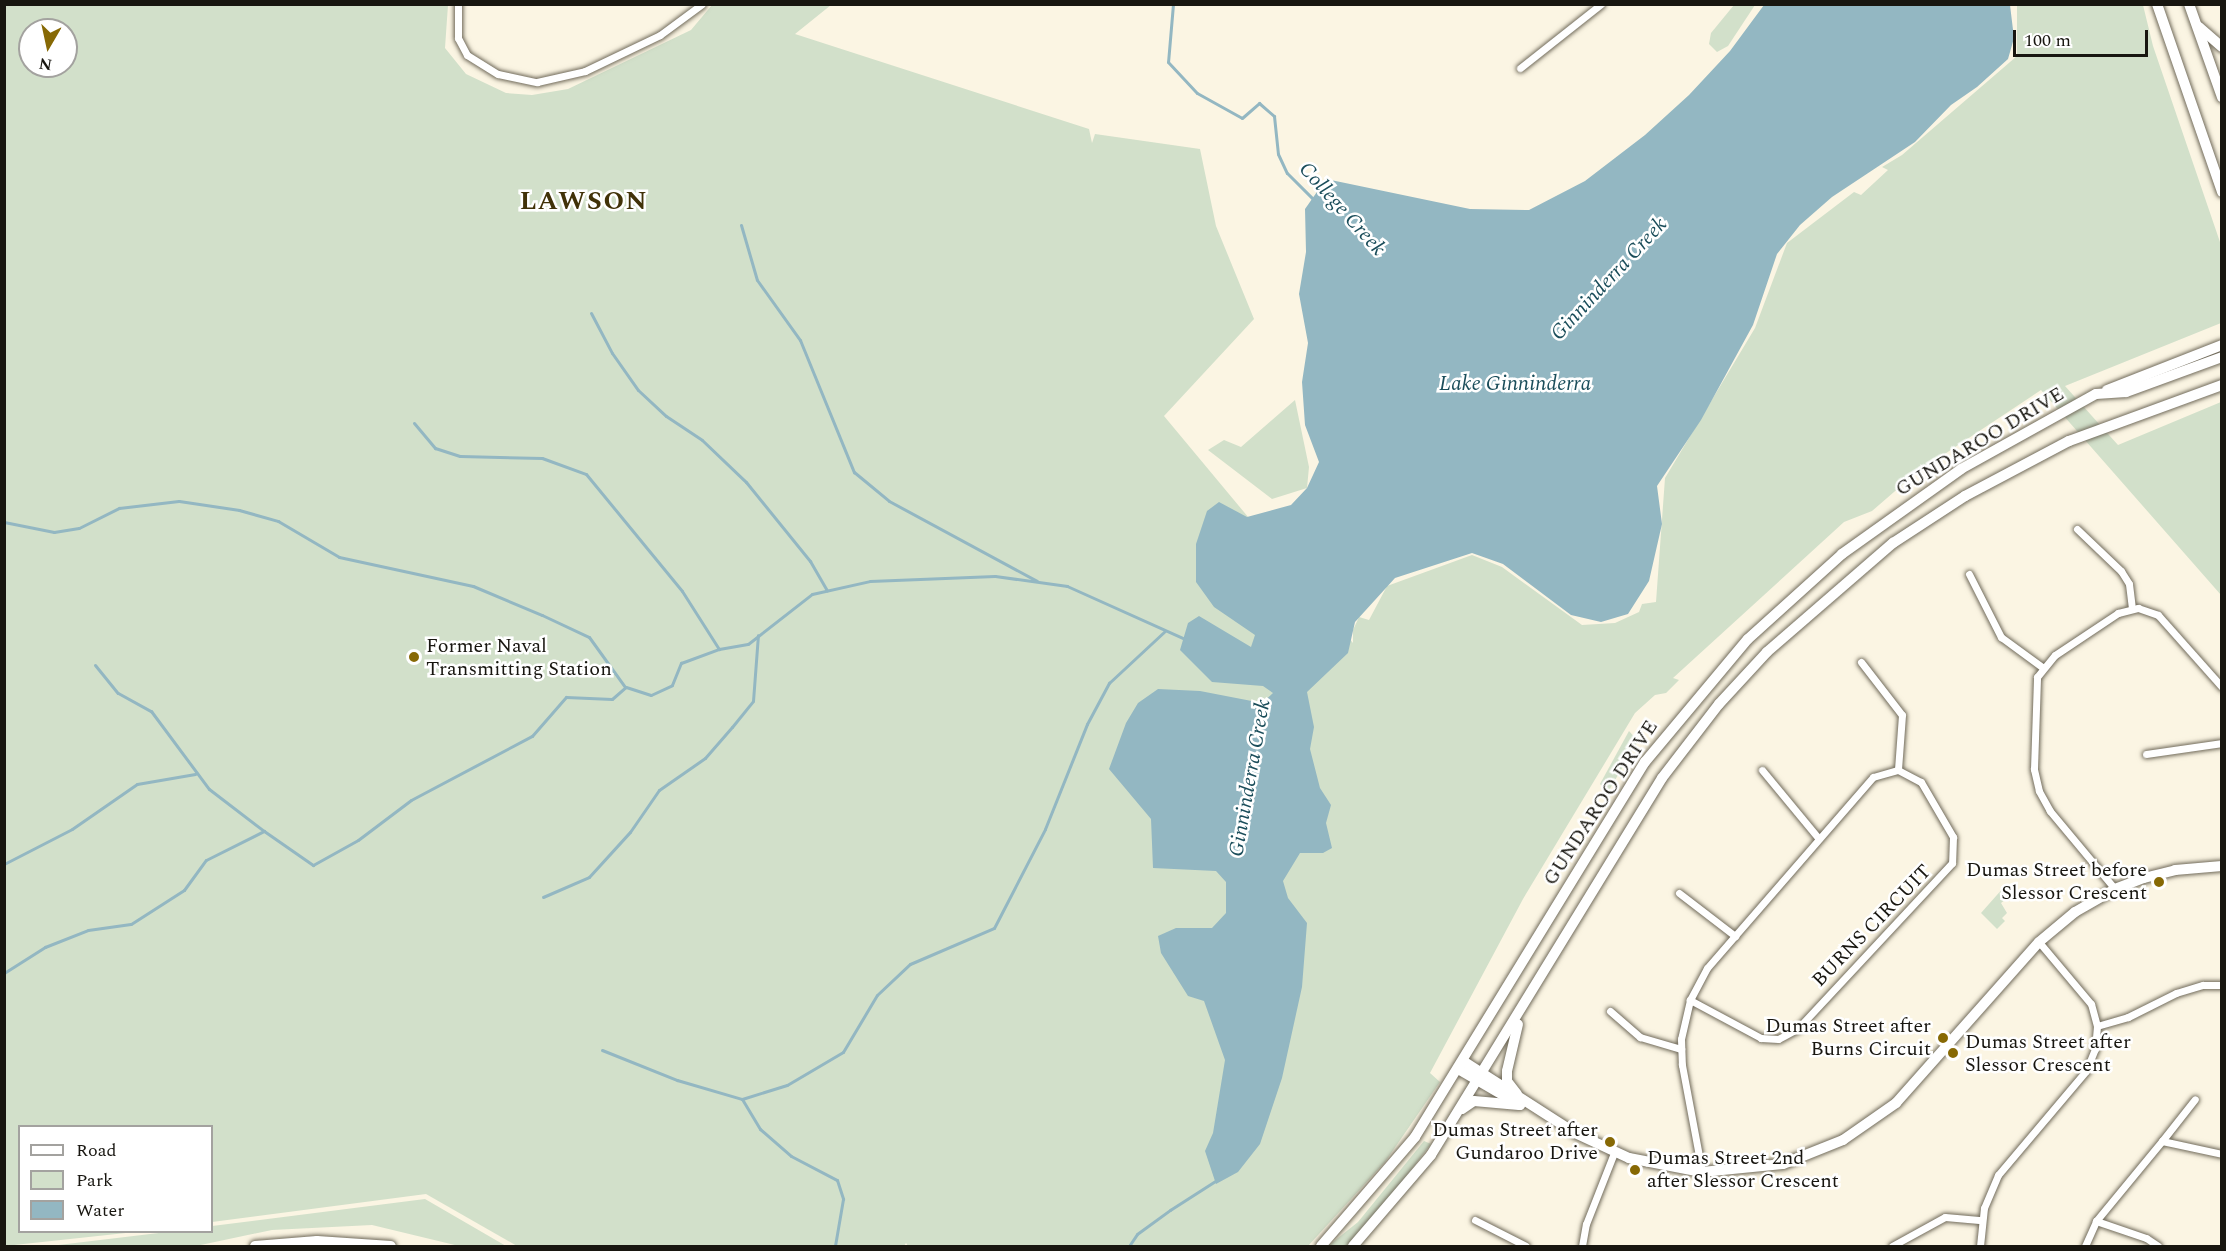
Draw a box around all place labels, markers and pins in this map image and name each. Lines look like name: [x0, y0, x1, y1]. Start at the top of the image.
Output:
place label: Former Naval Transmitting Station: [426, 634, 612, 681]
marker: Former Naval Transmitting Station: [407, 650, 421, 664]
place label: Dumas Street before Slessor Crescent: [1966, 858, 2147, 905]
marker: Dumas Street before Slessor Crescent: [2152, 875, 2166, 889]
place label: Dumas Street after Burns Circuit: [1765, 1014, 1931, 1061]
place label: Dumas Street after Slessor Crescent: [1965, 1030, 2131, 1077]
marker: Dumas Street after Burns Circuit: [1936, 1031, 1950, 1045]
marker: Dumas Street after Slessor Crescent: [1946, 1046, 1960, 1060]
place label: Dumas Street after Gundaroo Drive: [1432, 1118, 1598, 1165]
marker: Dumas Street after Gundaroo Drive: [1603, 1135, 1617, 1149]
place label: Dumas Street 2nd after Slessor Crescent: [1647, 1146, 1839, 1193]
marker: Dumas Street 2nd after Slessor Crescent: [1628, 1163, 1642, 1177]

